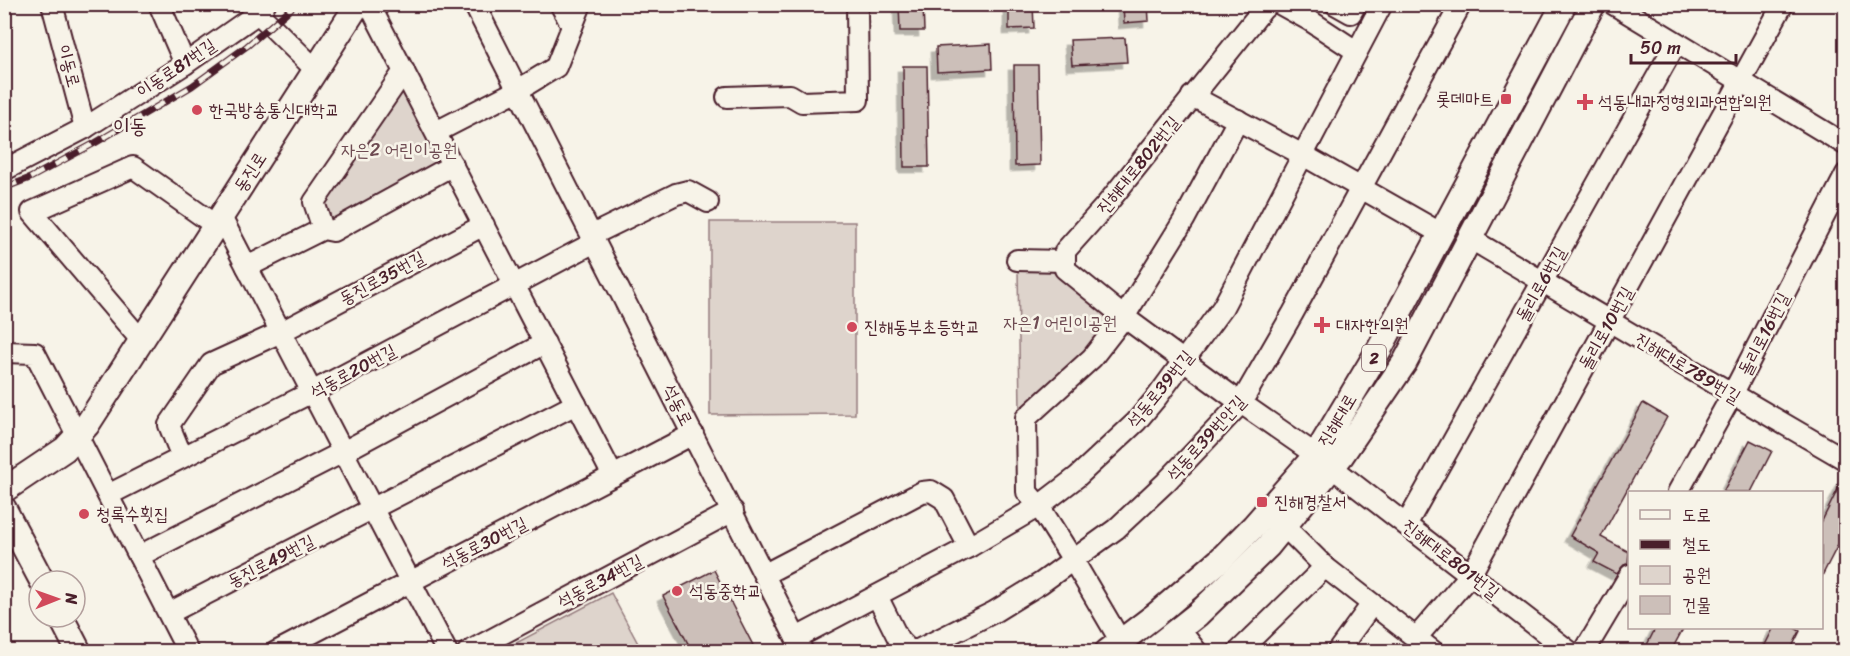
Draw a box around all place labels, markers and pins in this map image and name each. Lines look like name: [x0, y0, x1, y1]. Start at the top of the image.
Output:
place label: 롯데마트: [1436, 83, 1494, 115]
place label: 석동내과정형외과연합의원: [1598, 86, 1772, 118]
marker: 롯데마트: [1499, 92, 1513, 106]
marker: 석동내과정형외과연합의원: [1576, 93, 1594, 111]
place label: 한국방송통신대학교: [209, 94, 339, 126]
marker: 한국방송통신대학교: [190, 103, 204, 117]
place label: 대자한의원: [1336, 309, 1408, 341]
place label: 진해동부초등학교: [864, 311, 980, 343]
marker: 대자한의원: [1313, 316, 1331, 334]
marker: 진해동부초등학교: [845, 320, 859, 334]
place label: 진해경찰서: [1274, 486, 1346, 518]
marker: 진해경찰서: [1255, 495, 1269, 509]
place label: 청록수횟집: [96, 498, 168, 530]
marker: 청록수횟집: [77, 507, 91, 521]
place label: 석동중학교: [689, 575, 761, 607]
marker: 석동중학교: [670, 584, 684, 598]

